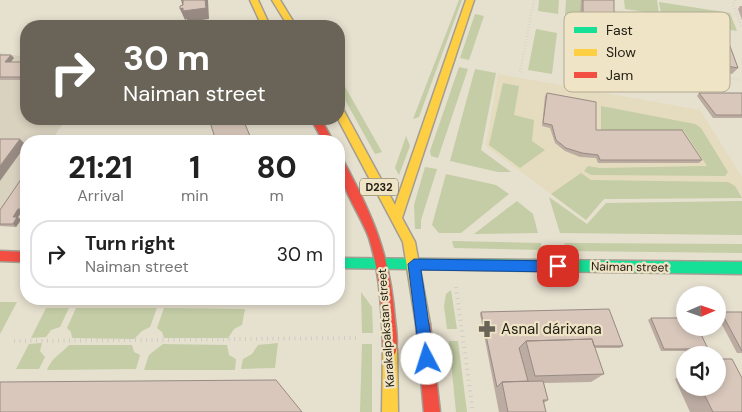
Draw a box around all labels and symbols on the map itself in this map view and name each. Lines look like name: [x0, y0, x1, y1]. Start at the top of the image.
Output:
legend: [564, 12, 730, 92]
text: Fast: [606, 21, 633, 39]
text: Slow: [606, 43, 636, 61]
text: Jam: [606, 66, 633, 84]
road number: D232: [360, 178, 398, 196]
pin: [537, 245, 579, 287]
street label: Naiman street: [591, 258, 669, 276]
street label: Karakalpakstan street: [374, 268, 398, 388]
north arrow: [676, 286, 726, 336]
pharmacy icon: Asnal dárixana: [477, 319, 497, 339]
place label: Asnal dárixana: [501, 319, 602, 339]
position arrow: [400, 332, 452, 384]

